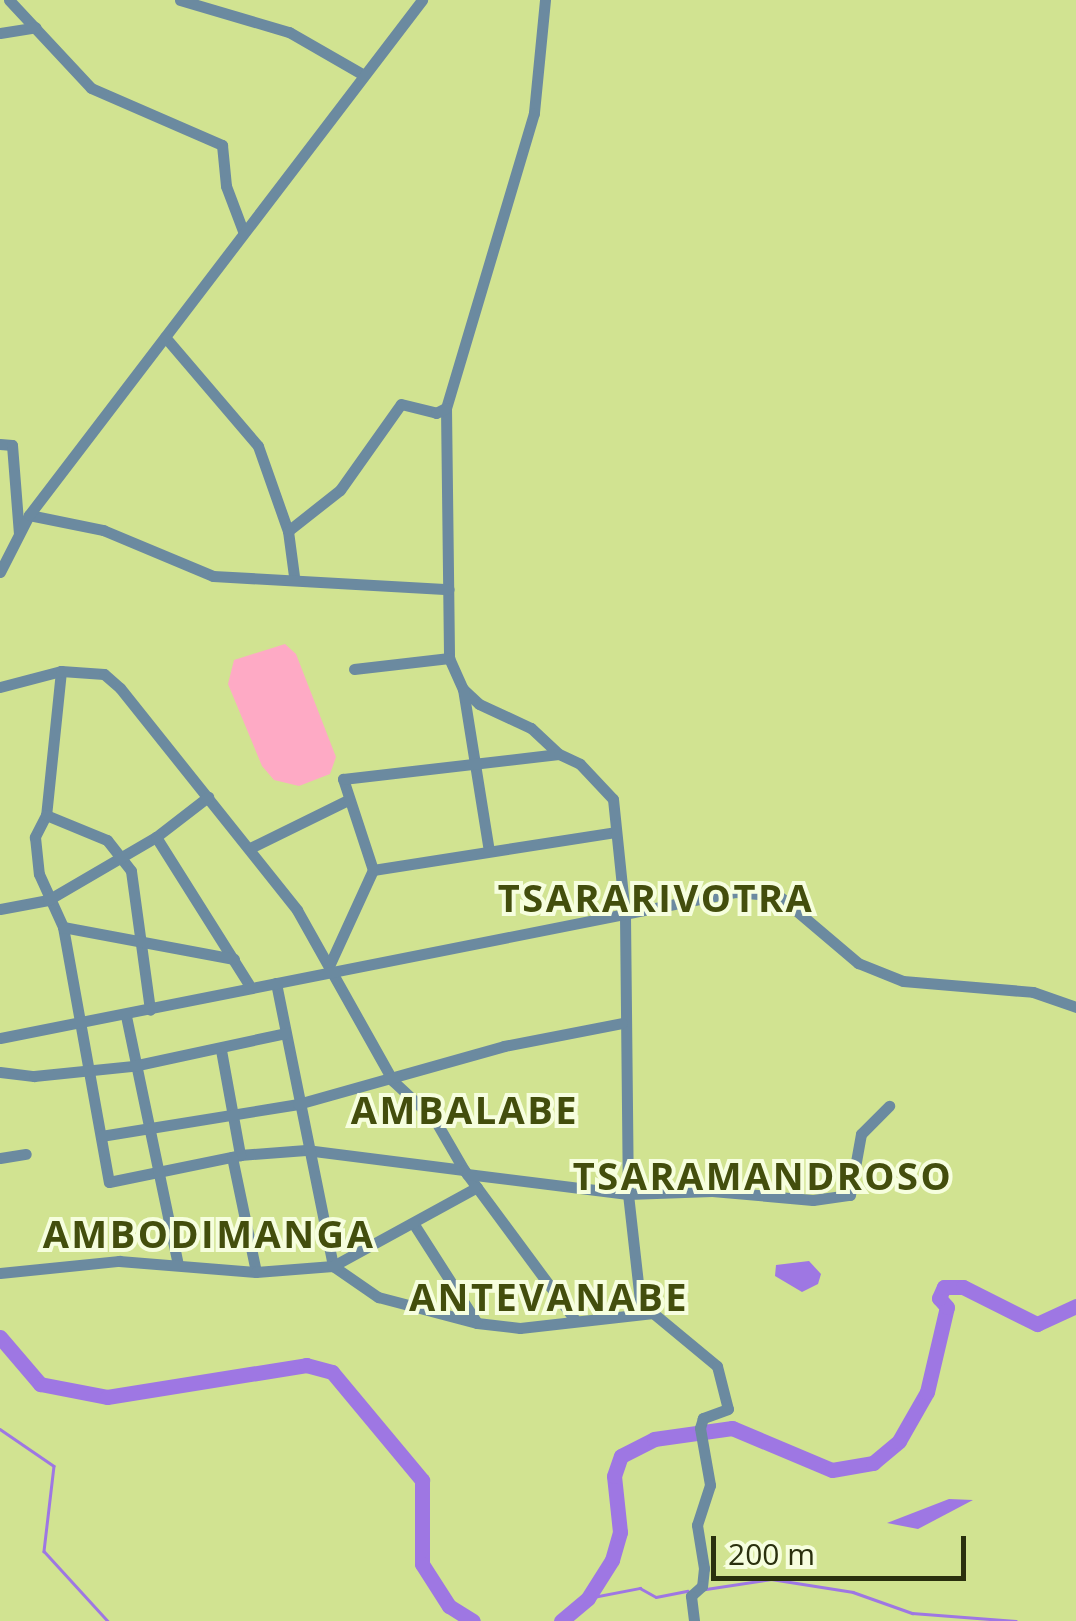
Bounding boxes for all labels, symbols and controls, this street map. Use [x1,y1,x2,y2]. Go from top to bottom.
district label: TSARARIVOTRA [498,875,814,921]
district label: AMBALABE [351,1087,579,1133]
district label: TSARAMANDROSO [573,1153,953,1199]
district label: AMBODIMANGA [43,1211,375,1257]
district label: ANTEVANABE [409,1274,689,1320]
scale bar [716,1516,971,1578]
text: 200 m [728,1533,815,1574]

